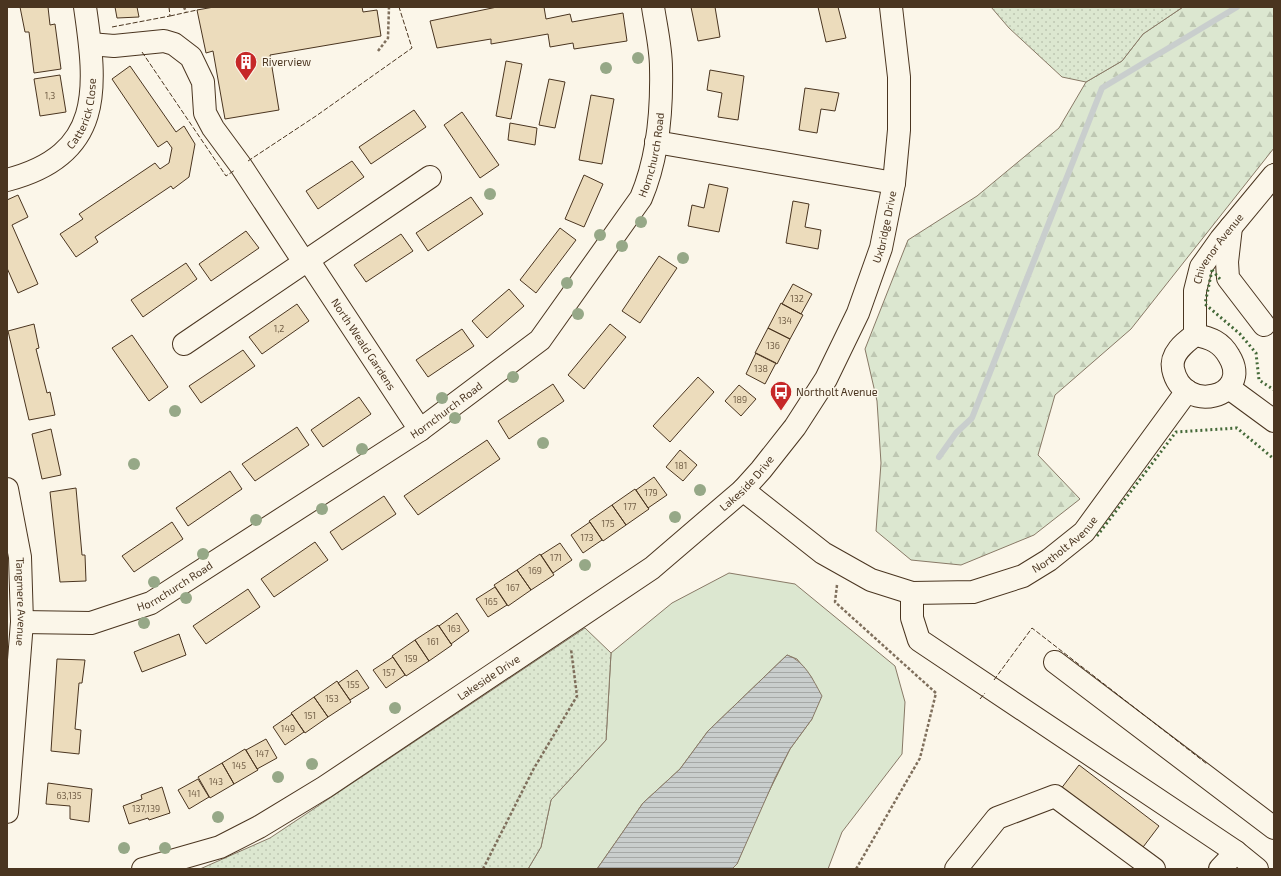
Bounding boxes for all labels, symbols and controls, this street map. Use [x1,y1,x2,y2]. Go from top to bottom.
building icon: Riverview [233,49,259,82]
place label: Riverview [262,55,311,68]
street label: Catterick Close [63,78,98,151]
house number: 1,3 [45,90,55,101]
street label: Hornchurch Road [635,112,666,199]
street label: Uxbridge Drive [869,190,898,265]
street label: Chivenor Avenue [1190,210,1246,285]
house number: 132 [790,293,804,304]
street label: North Weald Gardens [329,296,399,393]
house number: 134 [778,315,793,326]
house number: 1,2 [274,323,284,334]
house number: 136 [766,340,780,351]
house number: 138 [754,363,768,374]
street label: Hornchurch Road [408,379,484,441]
bus stop icon: Northolt Avenue [768,379,794,412]
place label: Northolt Avenue [796,385,878,398]
house number: 189 [733,394,747,405]
street label: Lakeside Drive [717,452,776,513]
house number: 181 [675,460,687,471]
house number: 179 [644,487,658,498]
house number: 177 [624,501,637,512]
street label: Northolt Avenue [1029,513,1100,575]
house number: 175 [601,518,615,529]
house number: 173 [580,532,594,543]
house number: 171 [550,552,562,563]
street label: Tangmere Avenue [14,557,29,647]
street label: Hornchurch Road [135,558,215,613]
house number: 169 [528,565,542,576]
house number: 167 [506,582,520,593]
house number: 165 [484,596,498,607]
house number: 163 [447,623,461,634]
house number: 161 [427,636,439,647]
street label: Lakeside Drive [455,651,522,703]
house number: 159 [404,653,418,664]
house number: 157 [382,667,396,678]
house number: 155 [346,679,360,690]
house number: 153 [325,693,339,704]
house number: 151 [304,710,316,721]
house number: 149 [281,723,295,734]
house number: 147 [255,748,269,759]
house number: 145 [232,760,246,771]
house number: 143 [209,776,223,787]
house number: 141 [188,788,200,799]
house number: 63,135 [56,790,82,801]
house number: 137,139 [132,803,160,814]

